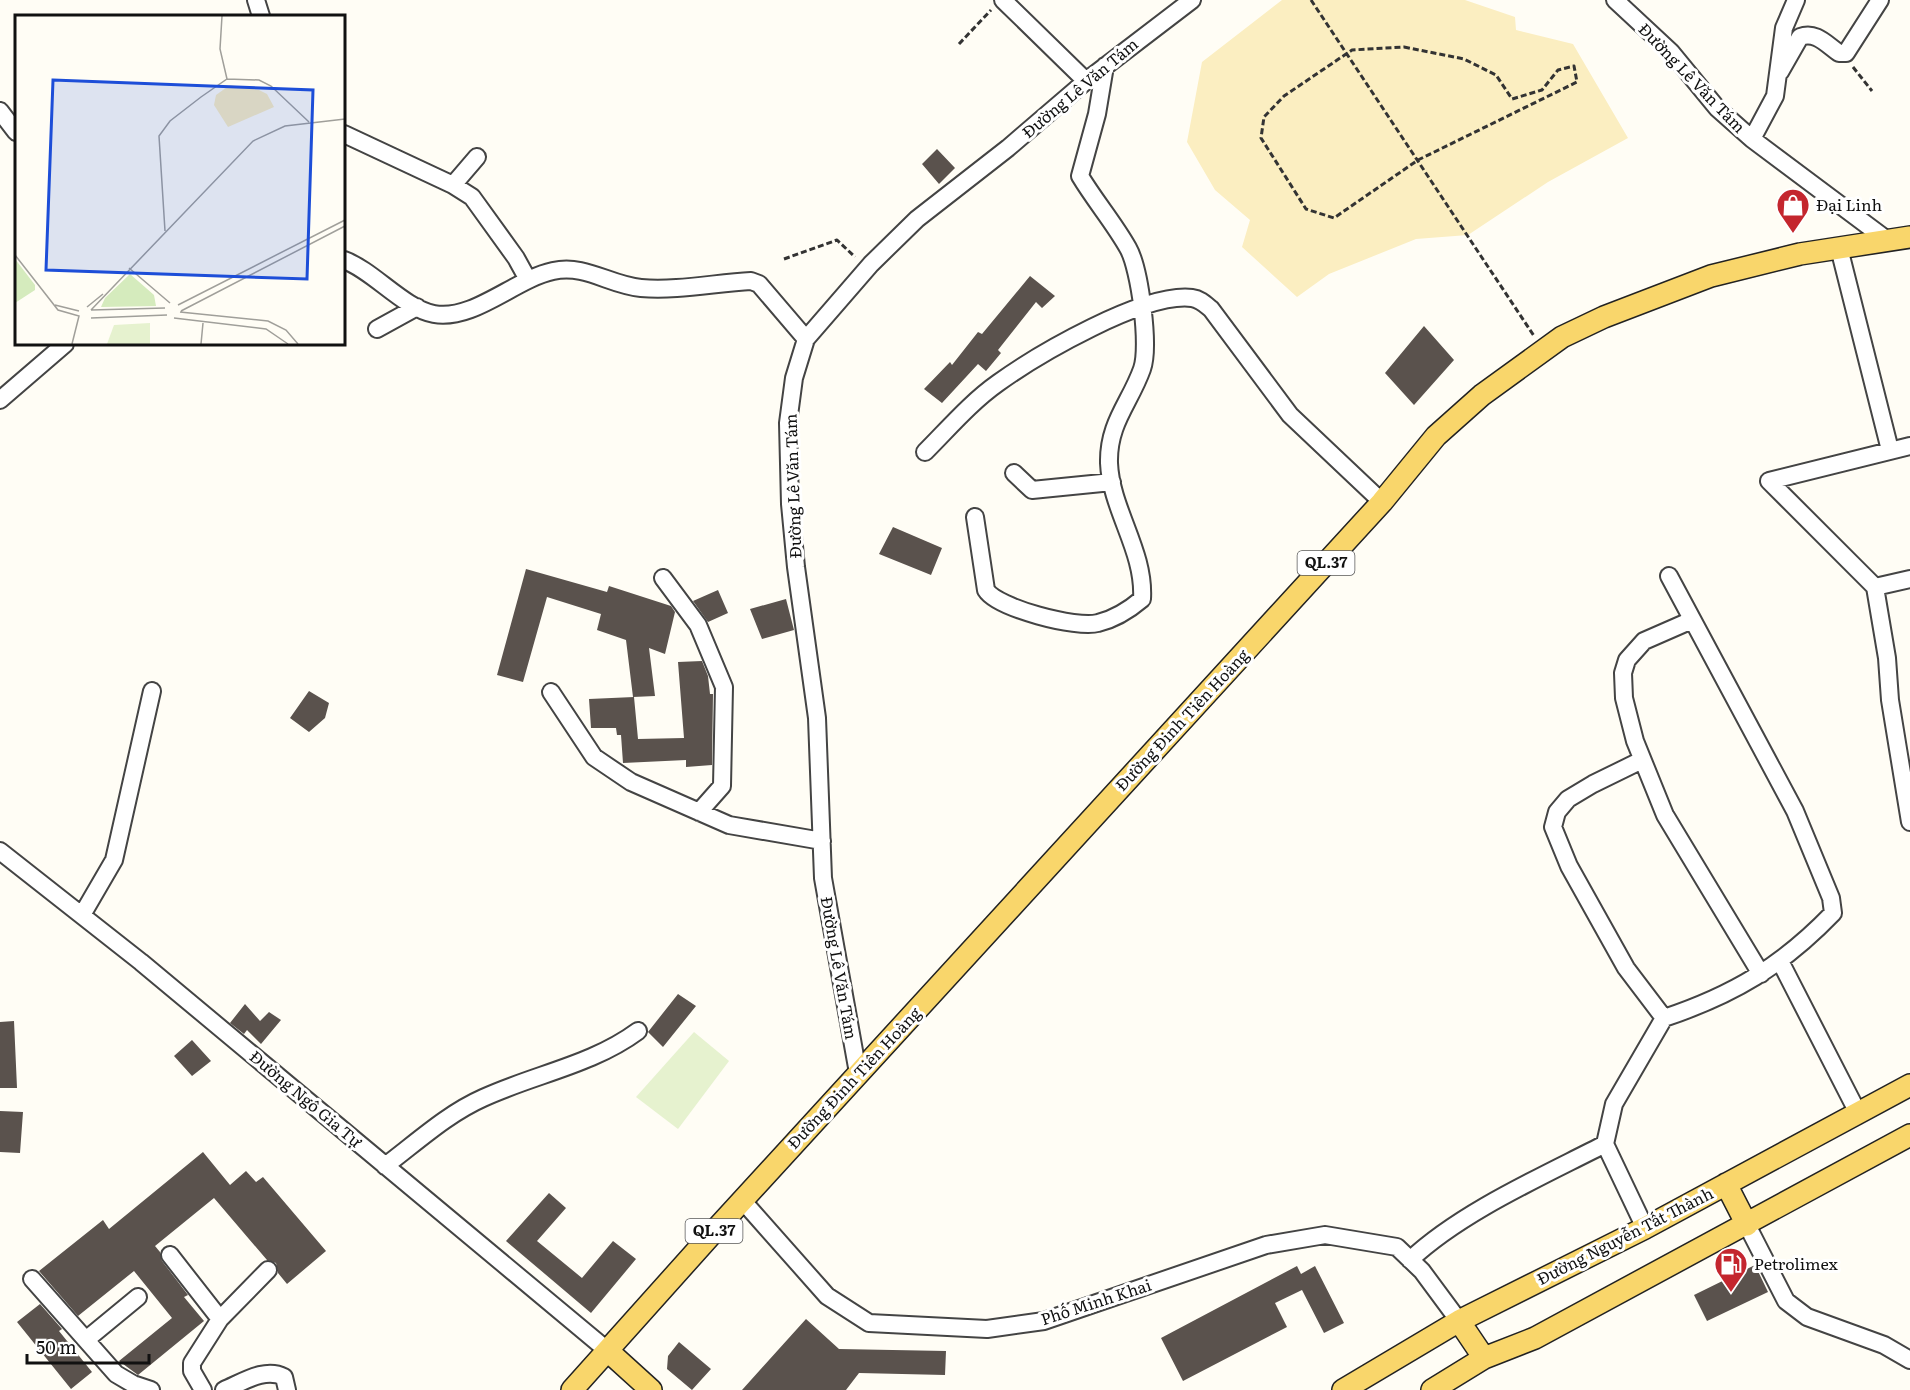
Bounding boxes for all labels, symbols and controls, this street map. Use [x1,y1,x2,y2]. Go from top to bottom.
inset map [15,15,345,345]
street label: Đường Lê Văn Tám [1634,17,1752,138]
street label: Đường Lê Văn Tám [1016,31,1143,143]
shop icon: Đại Linh [1775,187,1811,234]
place label: Đại Linh [1816,192,1883,216]
street label: Đường Lê Văn Tám [777,413,807,559]
road number: QL.37 [1298,551,1354,575]
street label: Đường Đinh Tiên Hoàng [1109,643,1254,796]
street label: Đường Lê Văn Tám [816,894,864,1042]
street label: Đường Đinh Tiên Hoàng [781,1001,926,1154]
street label: Đường Ngô Gia Tự [245,1044,368,1153]
street label: Đường Nguyễn Tất Thành [1532,1180,1717,1290]
road number: QL.37 [686,1219,742,1243]
fuel station icon: Petrolimex [1713,1246,1749,1293]
place label: Petrolimex [1754,1251,1839,1275]
street label: Phố Minh Khai [1037,1272,1154,1330]
scale bar [27,1327,148,1365]
text: 50 m [36,1333,77,1360]

